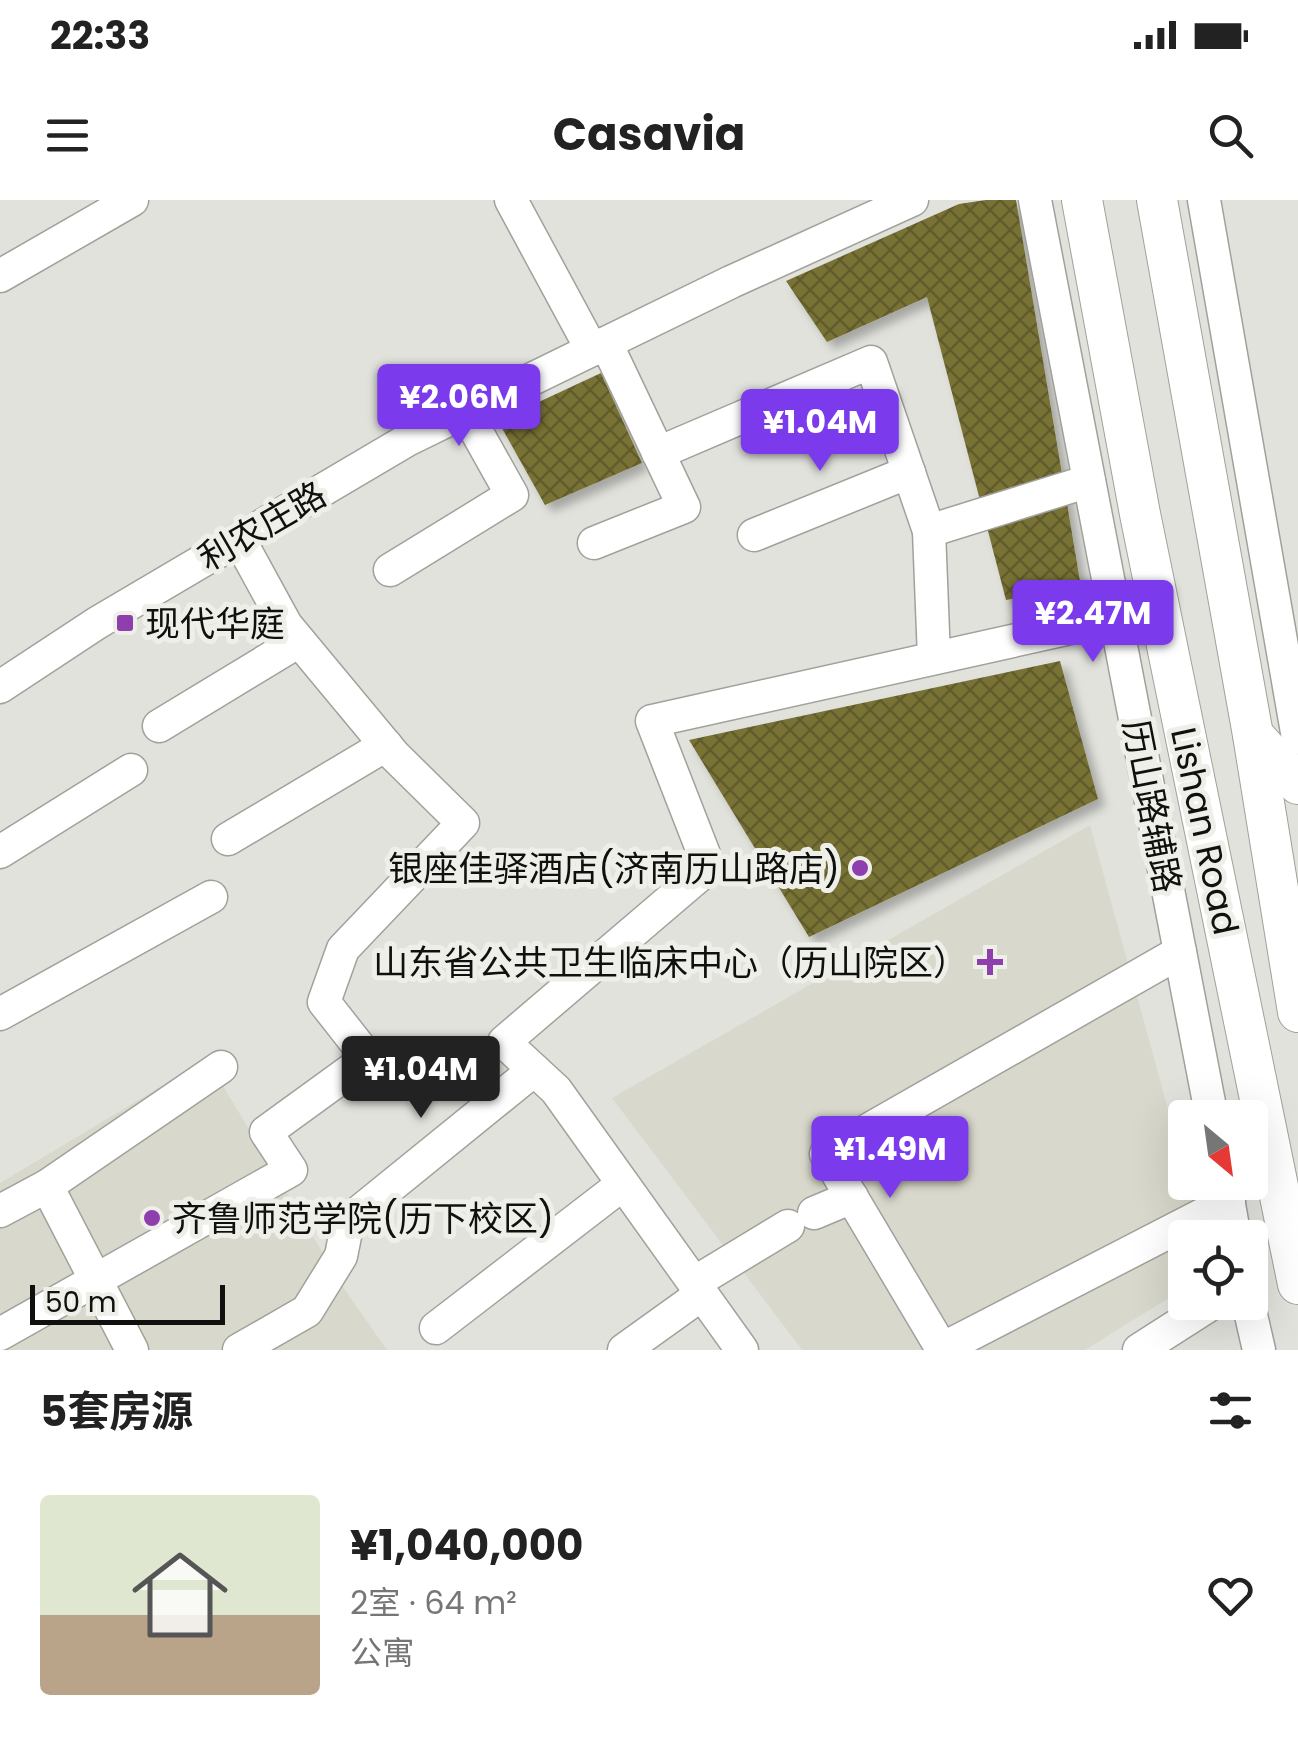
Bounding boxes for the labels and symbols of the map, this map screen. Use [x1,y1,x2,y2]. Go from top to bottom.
pin: ¥2.06M [378,364,540,449]
pin: ¥1.04M [739,389,901,474]
street label: 利农庄路 [189,470,335,582]
pin: ¥2.47M [1012,580,1174,665]
place label: 现代华庭 [145,599,285,648]
marker: 现代华庭 [114,612,136,634]
street label: 历山路辅路 [1111,715,1193,897]
street label: Lishan Road [1159,723,1251,939]
place label: 银座佳驿酒店(济南历山路店) [388,844,840,893]
marker: 银座佳驿酒店(济南历山路店) [849,857,871,879]
place label: 山东省公共卫生临床中心（历山院区） [373,938,968,987]
marker: 山东省公共卫生临床中心（历山院区） [977,949,1003,975]
pin: ¥1.04M [340,1036,502,1121]
north arrow [1168,1100,1268,1200]
pin: ¥1.49M [809,1116,971,1201]
place label: 齐鲁师范学院(历下校区) [172,1194,554,1243]
marker: 齐鲁师范学院(历下校区) [141,1207,163,1229]
scale bar [30,1280,225,1324]

